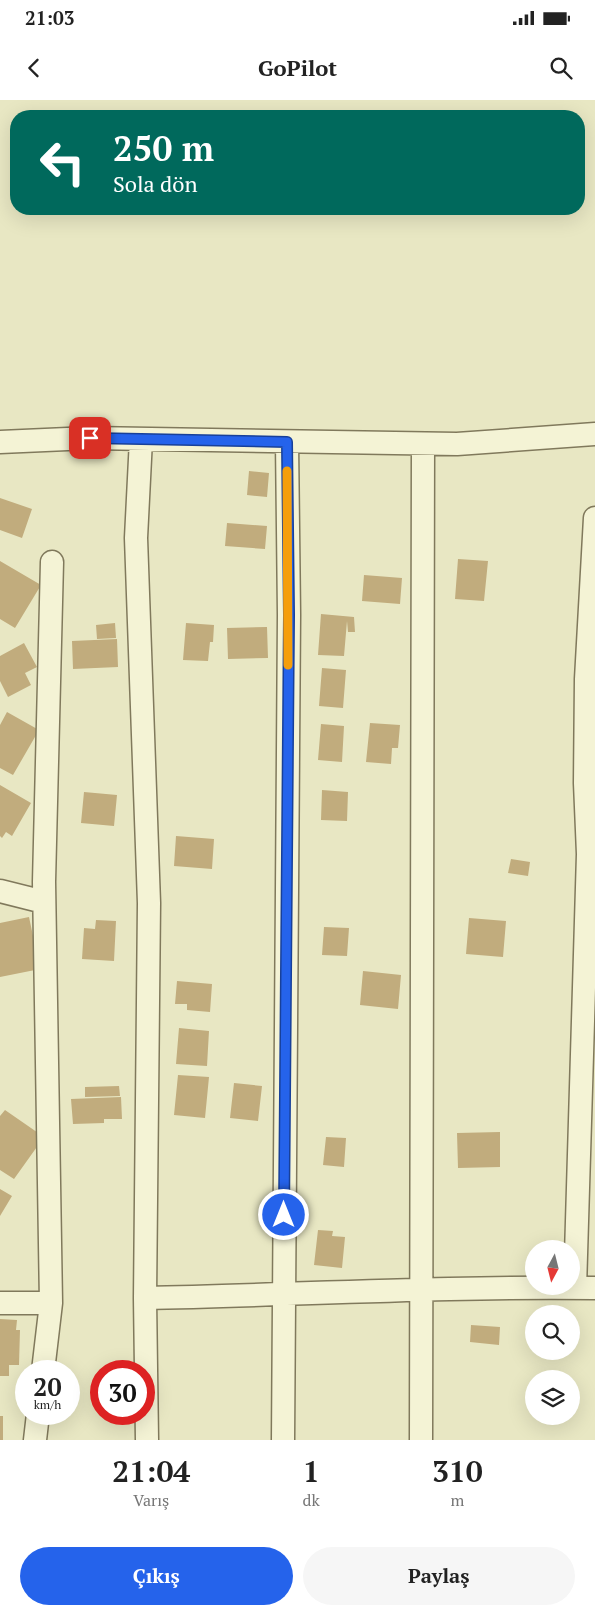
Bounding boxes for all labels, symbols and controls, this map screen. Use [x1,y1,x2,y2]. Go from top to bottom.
text: 21:03 [25,5,74,30]
text: GoPilot [258,53,337,82]
icon: back [20,54,48,82]
icon: search [547,54,575,82]
text: 250 m [113,125,214,171]
icon: left [30,130,95,195]
text: Sola dön [113,169,197,198]
pin [69,417,111,459]
icon: arrive [76,424,104,452]
position arrow [257,1188,309,1240]
north arrow [525,1240,580,1295]
map controls [525,1240,580,1425]
button: search [525,1305,580,1360]
speed limit sign: 30 [90,1360,155,1425]
text: 20 [33,1370,62,1403]
button: layers [525,1370,580,1425]
text: km/h [34,1397,61,1412]
text: 21:04 [112,1451,190,1491]
text: 1 [303,1451,320,1491]
text: 310 [432,1451,483,1491]
text: Varış [133,1489,169,1511]
text: dk [303,1489,320,1511]
text: m [450,1489,464,1511]
button: Çıkış [20,1547,293,1605]
button: Paylaş [303,1547,575,1605]

